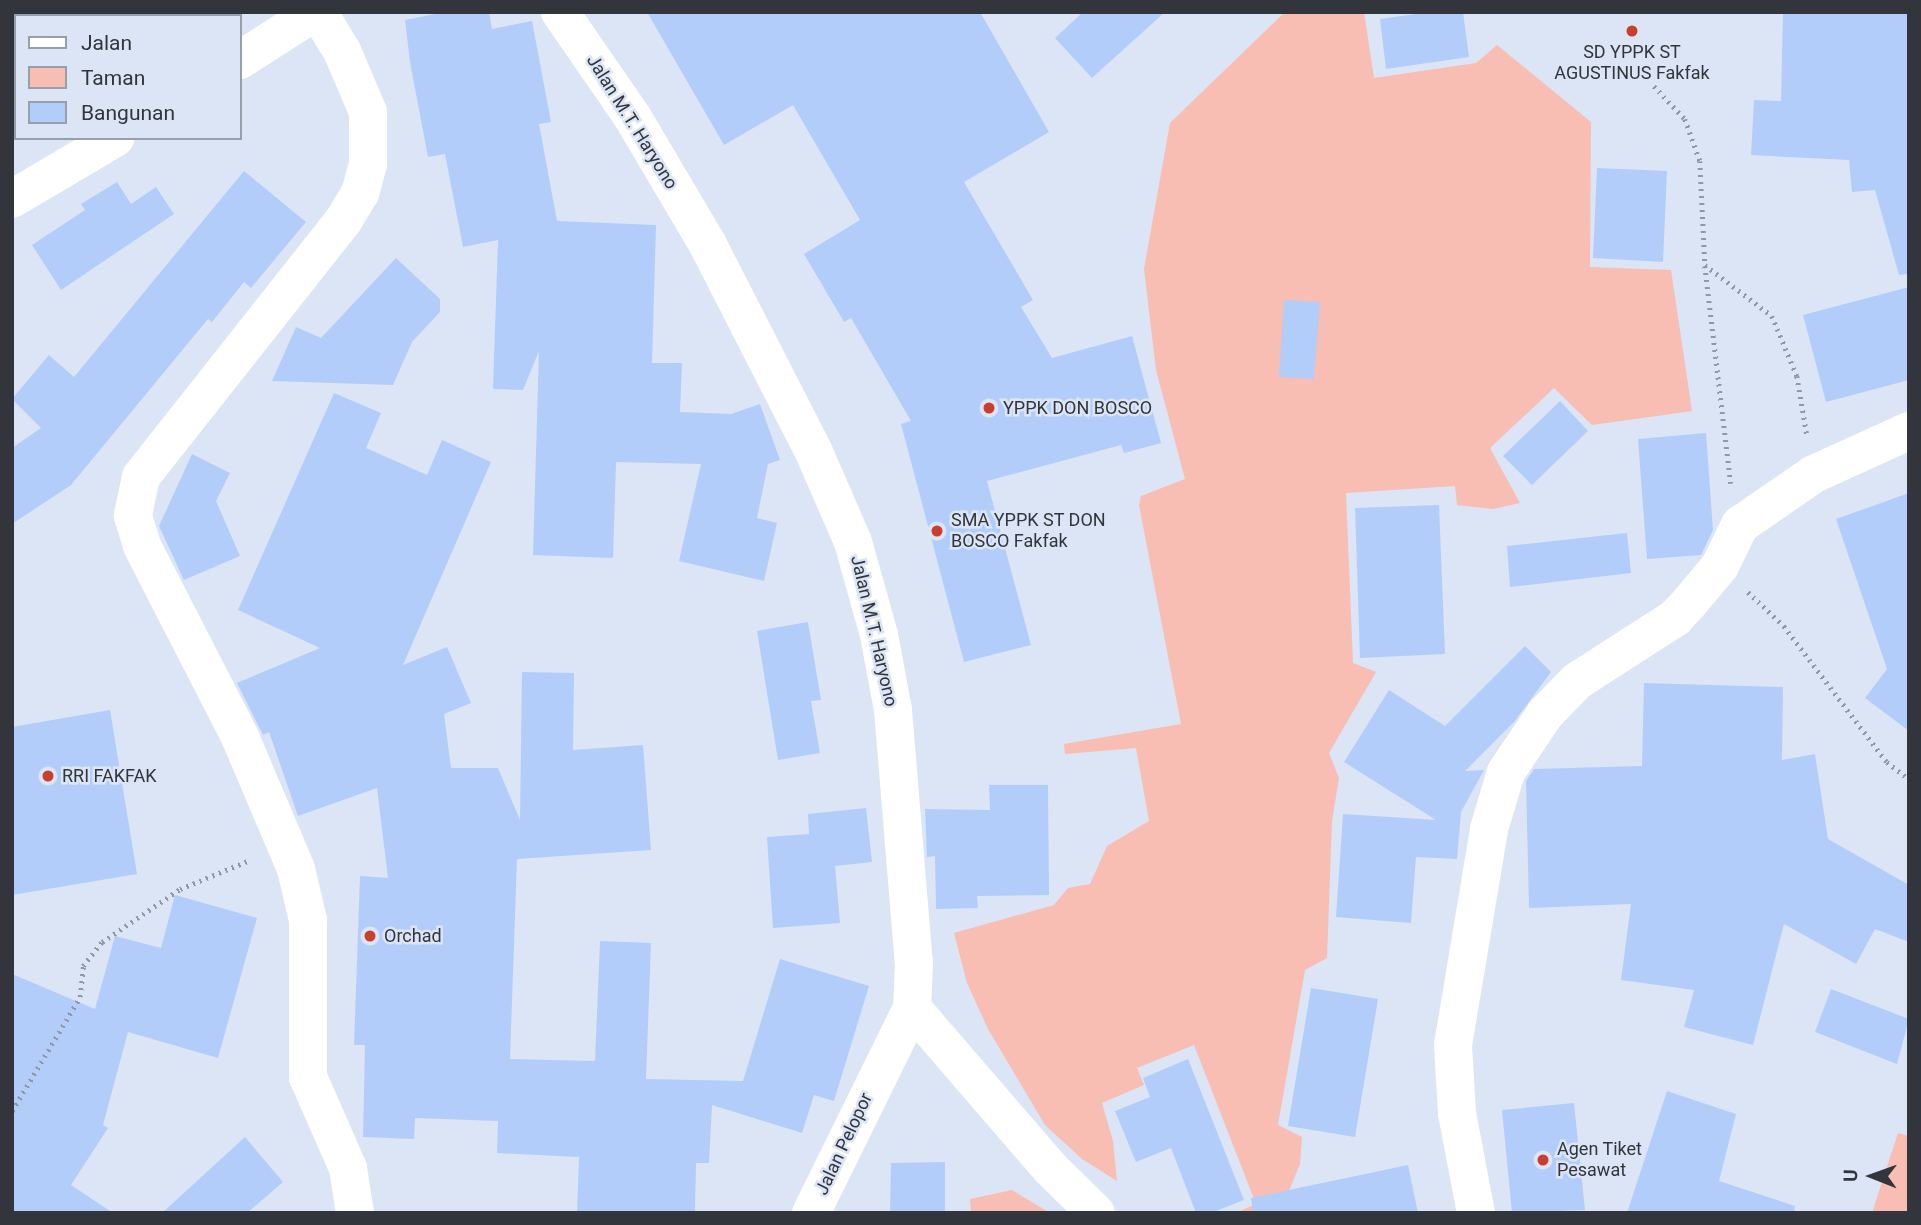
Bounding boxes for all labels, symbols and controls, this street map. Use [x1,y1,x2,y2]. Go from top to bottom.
legend [14,14,242,140]
marker: SD YPPK ST AGUSTINUS Fakfak [1624,23,1640,39]
text: Jalan [81,31,132,55]
place label: SD YPPK ST AGUSTINUS Fakfak [1554,42,1710,84]
street label: Jalan M.T. Haryono [582,51,682,193]
text: Taman [81,66,145,90]
text: Bangunan [81,101,175,125]
place label: YPPK DON BOSCO [1003,397,1152,419]
marker: YPPK DON BOSCO [981,400,997,416]
place label: SMA YPPK ST DON BOSCO Fakfak [951,510,1106,552]
marker: SMA YPPK ST DON BOSCO Fakfak [929,523,945,539]
street label: Jalan M.T. Haryono [846,553,902,709]
place label: RRI FAKFAK [62,765,157,787]
marker: RRI FAKFAK [40,768,56,784]
place label: Orchad [384,925,442,947]
marker: Orchad [362,928,378,944]
street label: Jalan Pelopor [811,1089,877,1199]
place label: Agen Tiket Pesawat [1557,1139,1642,1182]
north arrow [1837,1141,1907,1211]
marker: Agen Tiket Pesawat [1535,1152,1551,1168]
text: U [1839,1169,1862,1182]

